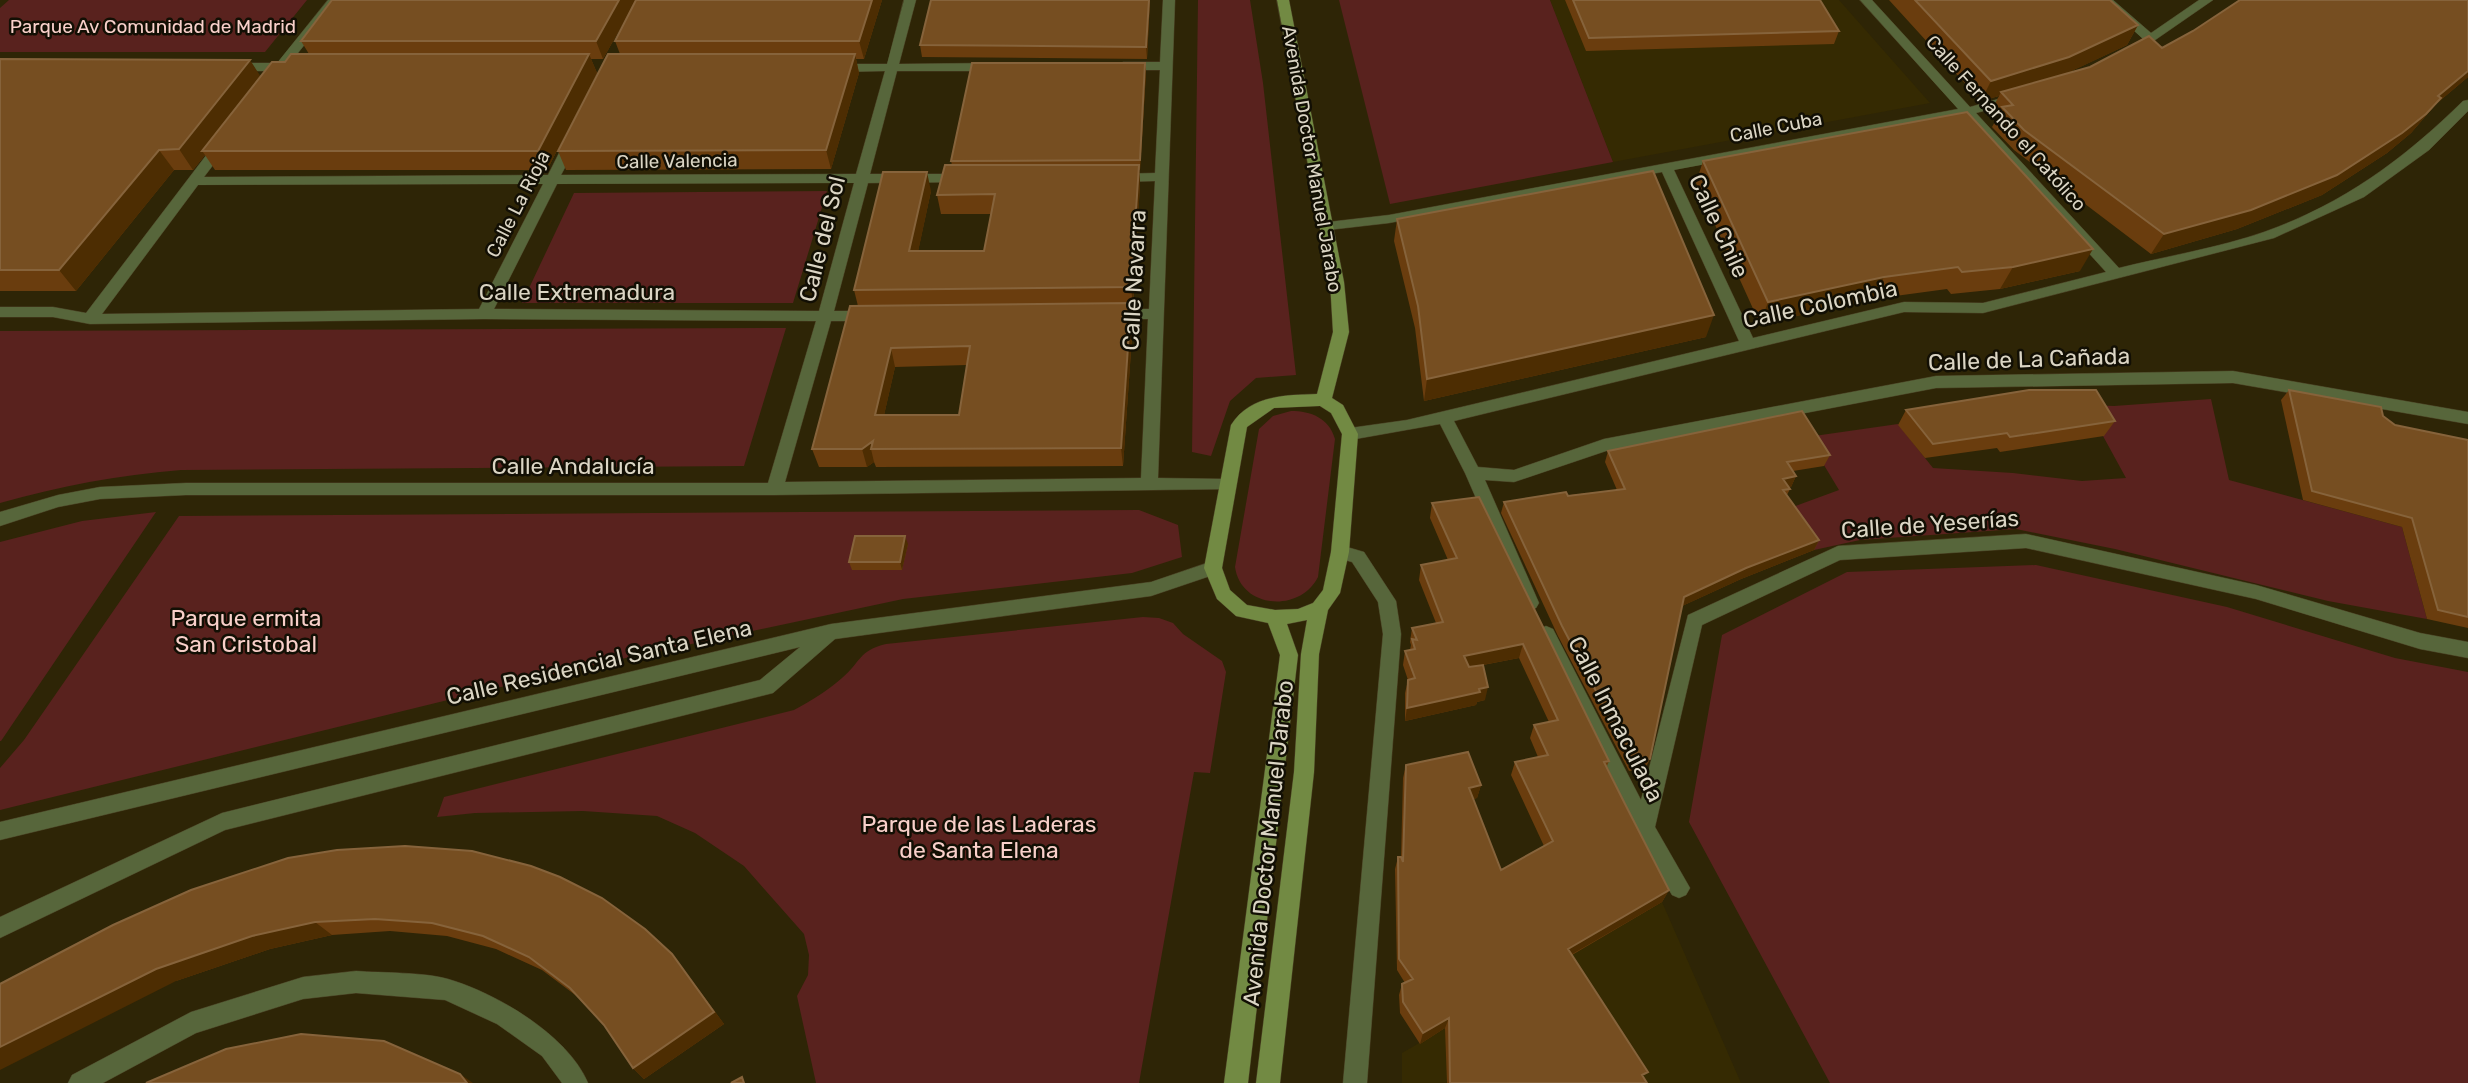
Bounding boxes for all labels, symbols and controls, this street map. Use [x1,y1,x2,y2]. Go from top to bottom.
park label: Parque Av Comunidad de Madrid [10,15,296,38]
street label: Avenida Doctor Manuel Jarabo [1277,24,1347,294]
street label: Calle Fernando el Católico [1921,30,2091,216]
street label: Calle Cuba [1728,107,1824,147]
street label: Calle La Rioja [481,147,555,261]
street label: Calle Valencia [616,148,738,174]
street label: Calle Chile [1683,170,1755,282]
street label: Calle del Sol [793,173,851,305]
street label: Calle Navarra [1116,209,1152,351]
street label: Calle Colombia [1740,274,1900,334]
street label: Calle Extremadura [479,278,675,306]
street label: Calle de La Cañada [1927,341,2131,377]
street label: Calle Andalucía [491,452,655,480]
street label: Calle de Yeserías [1840,504,2020,544]
park label: Parque ermita San Cristobal [170,604,322,658]
street label: Calle Residencial Santa Elena [444,613,754,711]
street label: Calle Inmaculada [1562,631,1670,807]
street label: Avenida Doctor Manuel Jarabo [1237,679,1299,1007]
park label: Parque de las Laderas de Santa Elena [862,810,1096,864]

